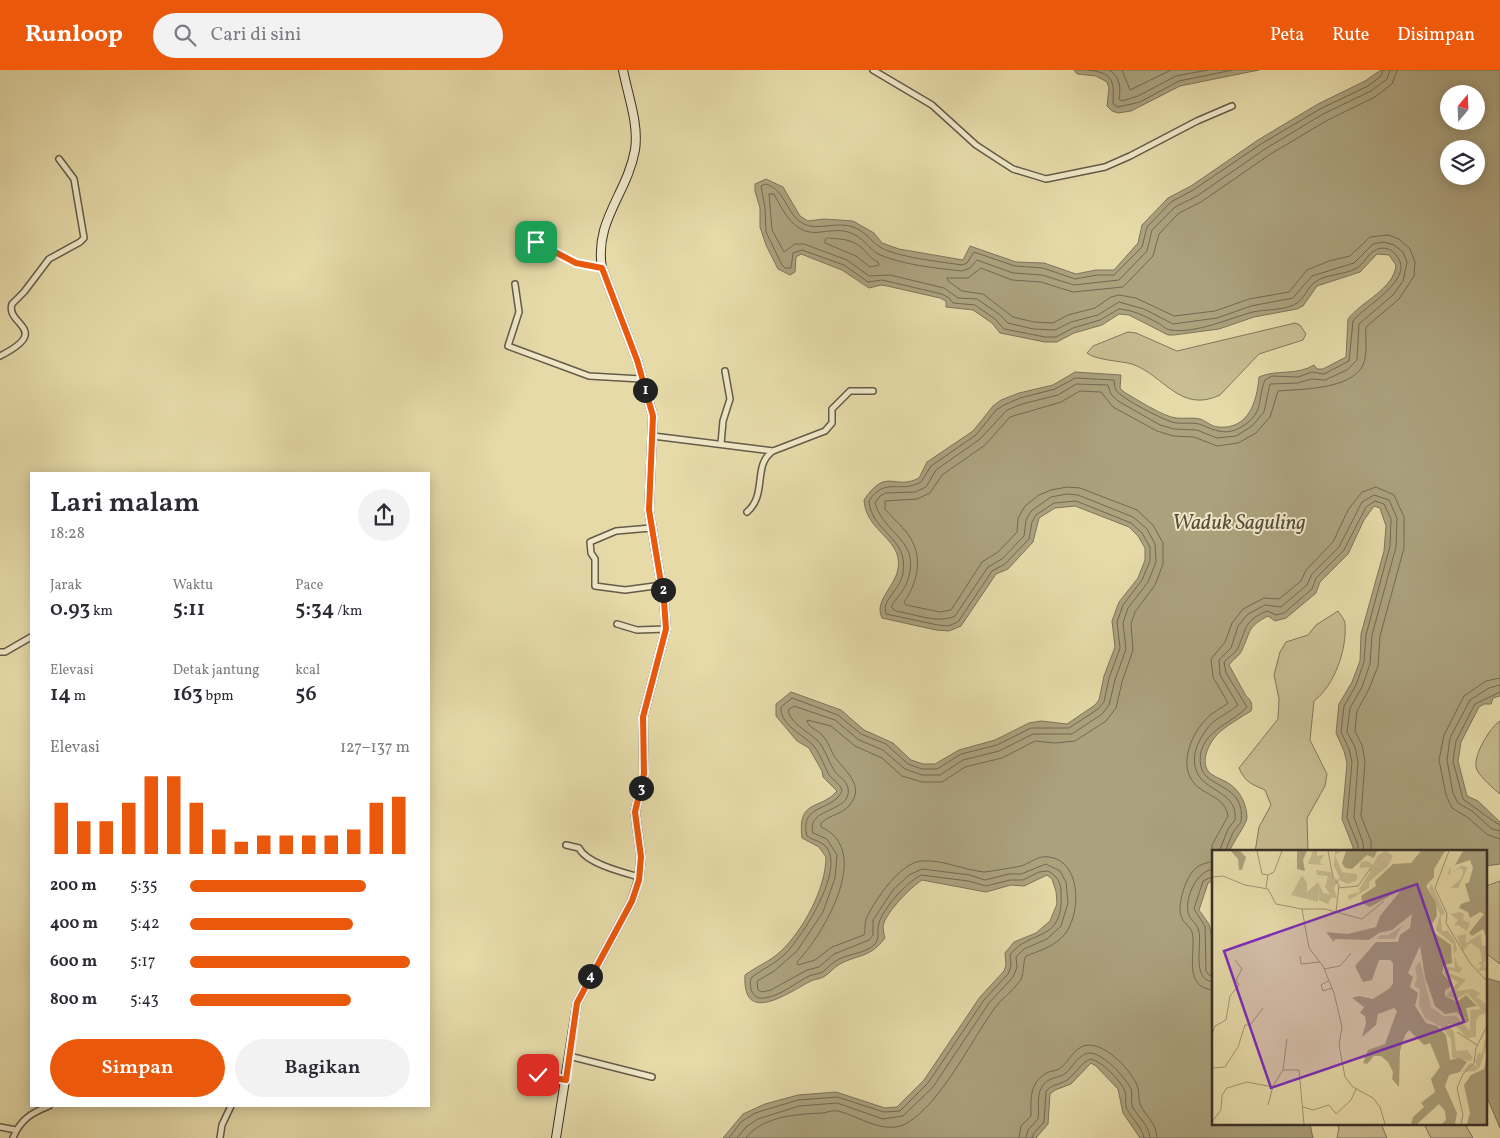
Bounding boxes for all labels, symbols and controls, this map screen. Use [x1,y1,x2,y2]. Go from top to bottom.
search box [153,13,503,58]
text: Runloop [25,18,123,52]
icon: search [171,21,199,49]
text: Cari di sini [211,22,301,48]
text: Peta [1270,23,1304,48]
text: Rute [1332,23,1369,48]
text: Disimpan [1397,23,1475,48]
north arrow [1440,85,1485,130]
map controls [1440,85,1485,185]
button: layers [1440,140,1485,185]
pin [515,221,557,263]
icon: arrive [522,228,550,256]
pin: 1 [632,378,658,402]
text: 1 [643,381,648,400]
text: Lari malam [50,484,200,523]
button: share [358,489,410,541]
water label: Waduk Saguling [1172,509,1306,538]
text: 18:28 [50,523,85,545]
text: Jarak [50,576,82,595]
text: Waktu [173,576,213,595]
text: Pace [295,576,323,595]
pin: 2 [650,578,676,602]
text: 2 [660,581,667,600]
text: 0.93 [50,595,90,624]
text: 5:11 [173,595,205,624]
text: 5:34 [295,595,334,624]
text: km [90,602,113,621]
text: /km [334,602,362,621]
text: Elevasi [50,661,94,680]
text: Detak jantung [173,661,259,680]
text: kcal [295,661,320,680]
text: 14 [50,680,71,709]
text: 163 [173,680,203,709]
text: 56 [295,680,317,709]
text: m [71,687,86,706]
text: bpm [203,687,234,706]
text: Elevasi [50,737,100,759]
text: 127–137 m [340,737,410,759]
pin: 3 [628,776,654,800]
text: 3 [638,779,645,798]
inset map [1212,850,1488,1126]
text: 200 m [50,875,97,897]
text: 5:35 [130,875,157,897]
text: 400 m [50,913,98,935]
text: 5:42 [130,913,160,935]
text: 600 m [50,951,97,973]
text: 5:17 [130,951,155,973]
pin: 4 [578,964,602,988]
text: 4 [586,967,595,986]
text: 800 m [50,989,97,1011]
text: 5:43 [130,989,159,1011]
button: Simpan [50,1039,225,1097]
button: Bagikan [235,1039,410,1097]
pin [517,1054,559,1096]
icon: check [524,1061,552,1089]

